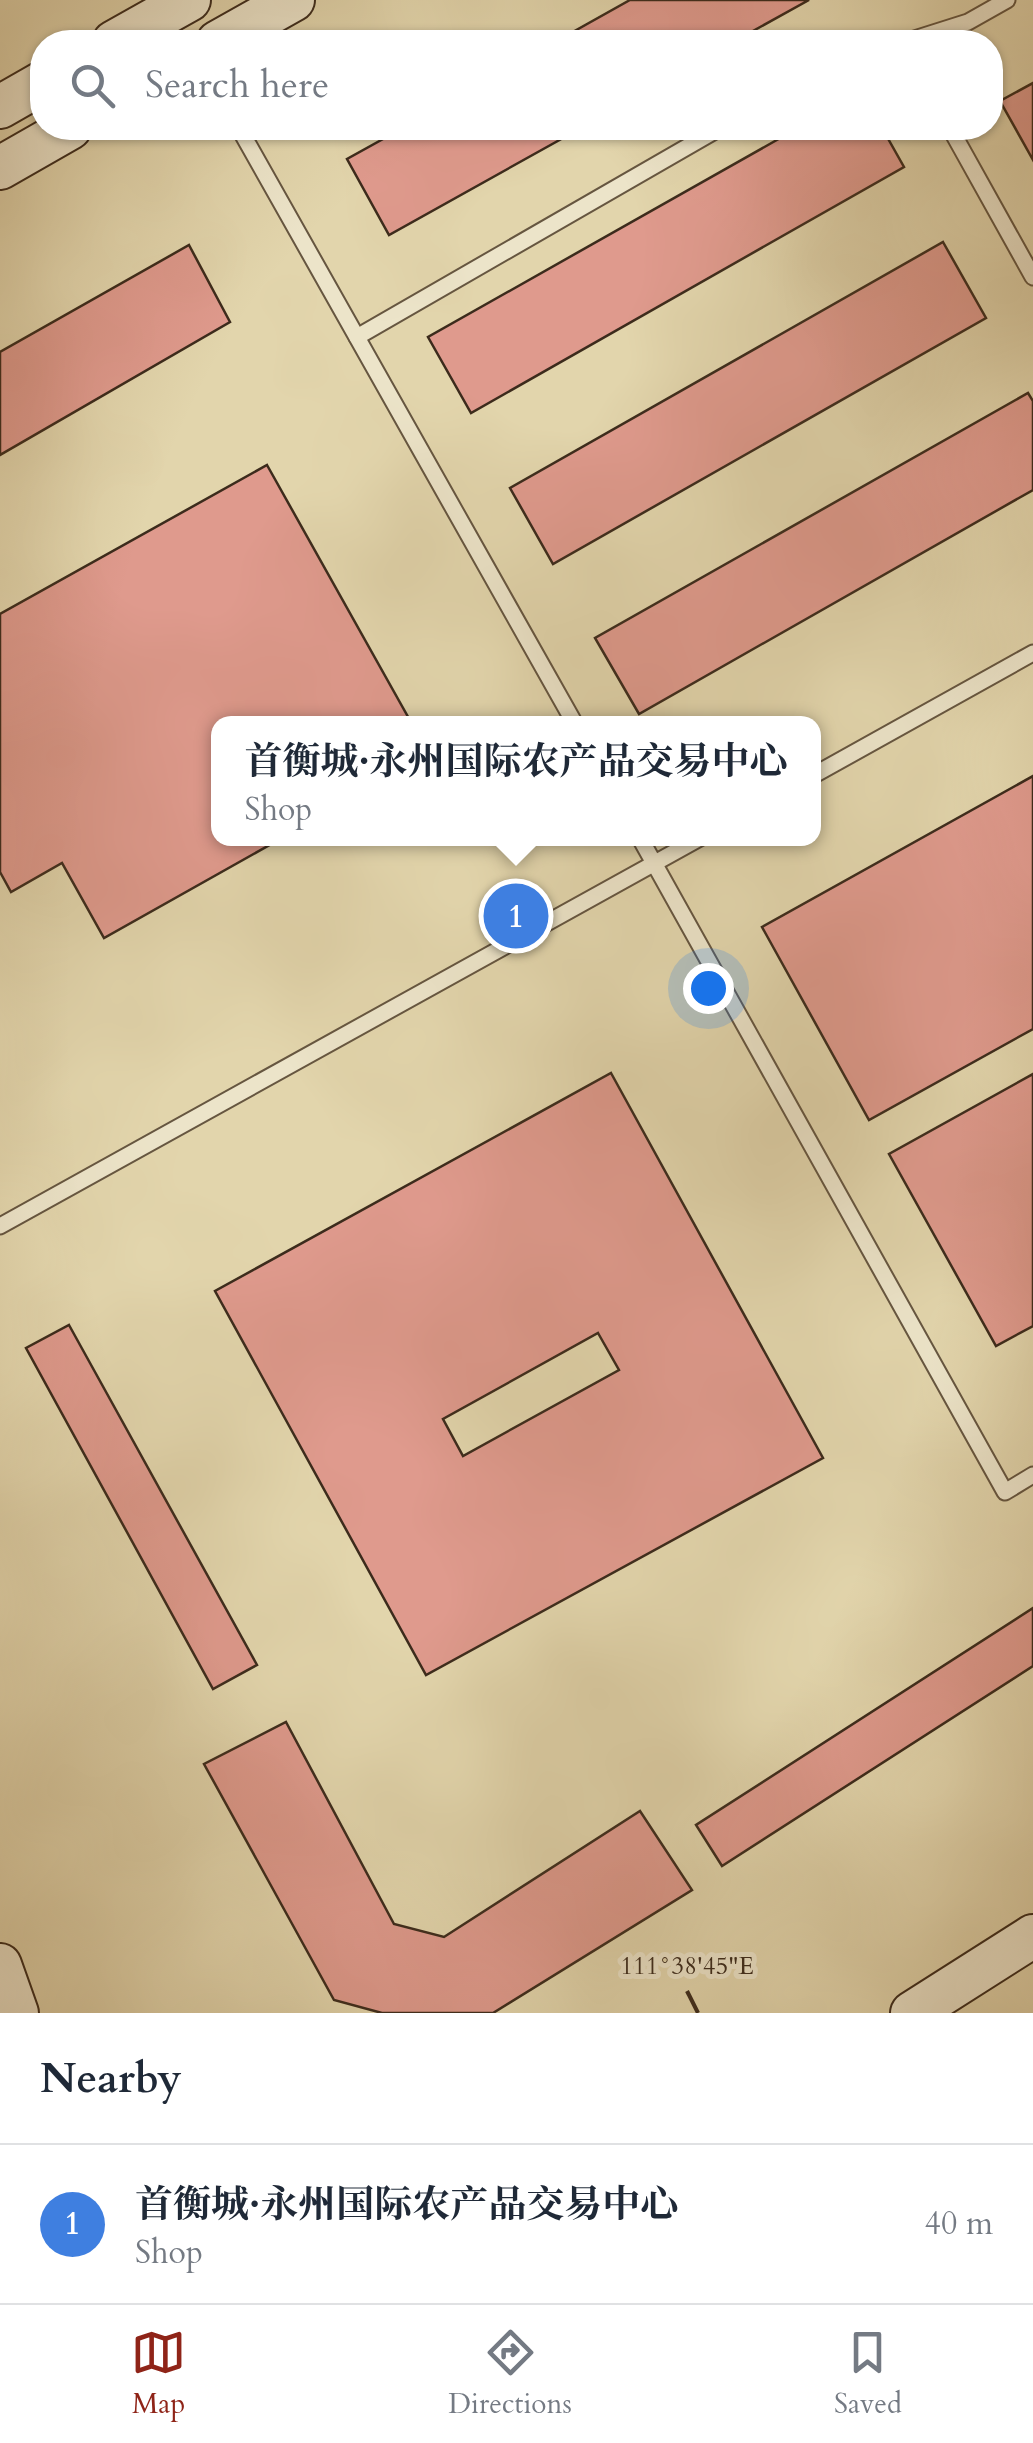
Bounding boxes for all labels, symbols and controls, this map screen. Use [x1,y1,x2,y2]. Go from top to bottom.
search box [30,30,1003,140]
icon: search [65,58,120,113]
text: Search here [145,59,329,111]
popup [211,716,821,846]
text: 首衡城·永州国际农产品交易中心 [244,736,788,788]
text: Shop [244,788,312,832]
pin: 1 [484,878,548,954]
your location [683,963,734,1014]
text: 111°38'45"E [620,1949,754,1983]
text: Nearby [40,2050,182,2107]
text: 首衡城·永州国际农产品交易中心 [135,2179,678,2231]
text: 1 [64,2202,81,2246]
text: 40 m [925,2202,993,2246]
text: Shop [135,2231,203,2275]
tab: Map [131,2325,186,2423]
tab: Directions [448,2325,572,2423]
tab: Saved [834,2325,902,2423]

